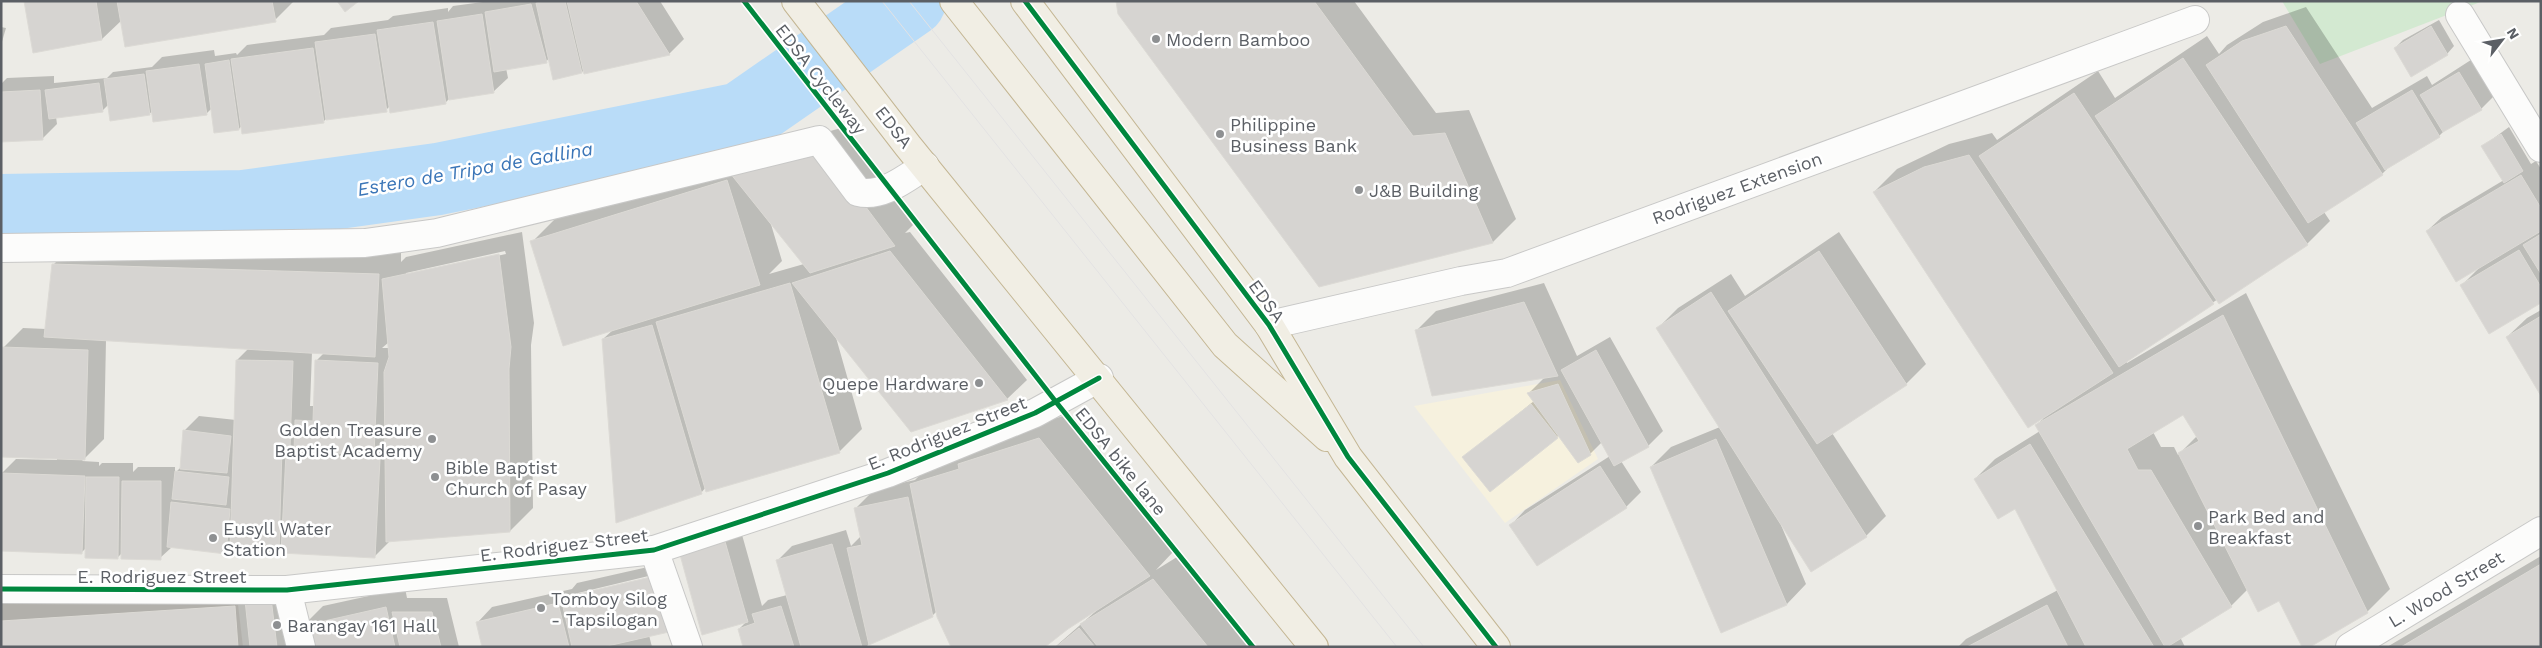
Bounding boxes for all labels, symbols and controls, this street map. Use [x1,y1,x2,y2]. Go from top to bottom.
north arrow [2477,15,2527,65]
street label: EDSA Cycleway [771,20,871,139]
text: N [2504,25,2523,42]
place label: Modern Bamboo [1166,29,1310,50]
marker: Modern Bamboo [1150,33,1162,45]
street label: EDSA [871,102,917,152]
place label: Philippine Business Bank [1230,114,1357,156]
marker: Philippine Business Bank [1214,128,1226,140]
water label: Estero de Tripa de Gallina [355,137,595,201]
street label: Rodriguez Extension [1649,148,1825,228]
place label: J&B Building [1369,180,1479,201]
marker: J&B Building [1353,184,1365,196]
street label: EDSA [1244,276,1290,327]
place label: Quepe Hardware [822,373,969,394]
marker: Quepe Hardware [973,377,985,389]
street label: E. Rodriguez Street [865,391,1030,474]
street label: EDSA bike lane [1071,403,1171,519]
place label: Golden Treasure Baptist Academy [274,419,423,461]
marker: Golden Treasure Baptist Academy [426,433,438,445]
place label: Bible Baptist Church of Pasay [445,457,587,499]
marker: Bible Baptist Church of Pasay [429,471,441,483]
place label: Park Bed and Breakfast [2208,506,2325,548]
place label: Eusyll Water Station [223,518,331,560]
marker: Park Bed and Breakfast [2192,520,2204,532]
street label: E. Rodriguez Street [479,524,650,566]
marker: Eusyll Water Station [207,532,219,544]
street label: L. Wood Street [2384,546,2508,632]
street label: E. Rodriguez Street [77,566,247,587]
place label: Tomboy Silog - Tapsilogan [551,588,667,630]
marker: Tomboy Silog - Tapsilogan [535,602,547,614]
place label: Barangay 161 Hall [287,615,437,636]
marker: Barangay 161 Hall [271,619,283,631]

